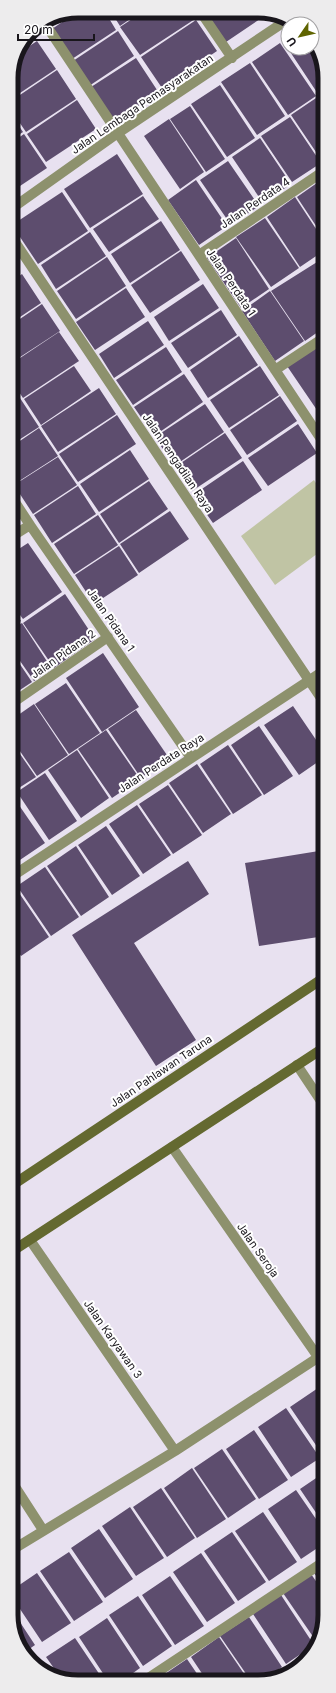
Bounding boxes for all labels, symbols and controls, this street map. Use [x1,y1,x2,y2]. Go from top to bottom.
scale bar [18,16,94,42]
north arrow [280,16,320,56]
text: 20 m [24,22,53,37]
text: U [284,34,300,49]
street label: Jalan Lembaga Pemasyarakatan [68,51,216,157]
street label: Jalan Perdata 4 [217,175,293,231]
street label: Jalan Perdata 1 [203,246,259,318]
street label: Jalan Pengadilan Raya [140,411,216,515]
street label: Jalan Pidana 1 [84,586,138,654]
street label: Jalan Pidana 2 [28,626,98,682]
street label: Jalan Perdata Raya [115,730,207,796]
street label: Jalan Pahlawan Taruna [107,1032,215,1110]
street label: Jalan Seroja [234,1220,282,1280]
street label: Jalan Karyawan 3 [81,1297,145,1381]

